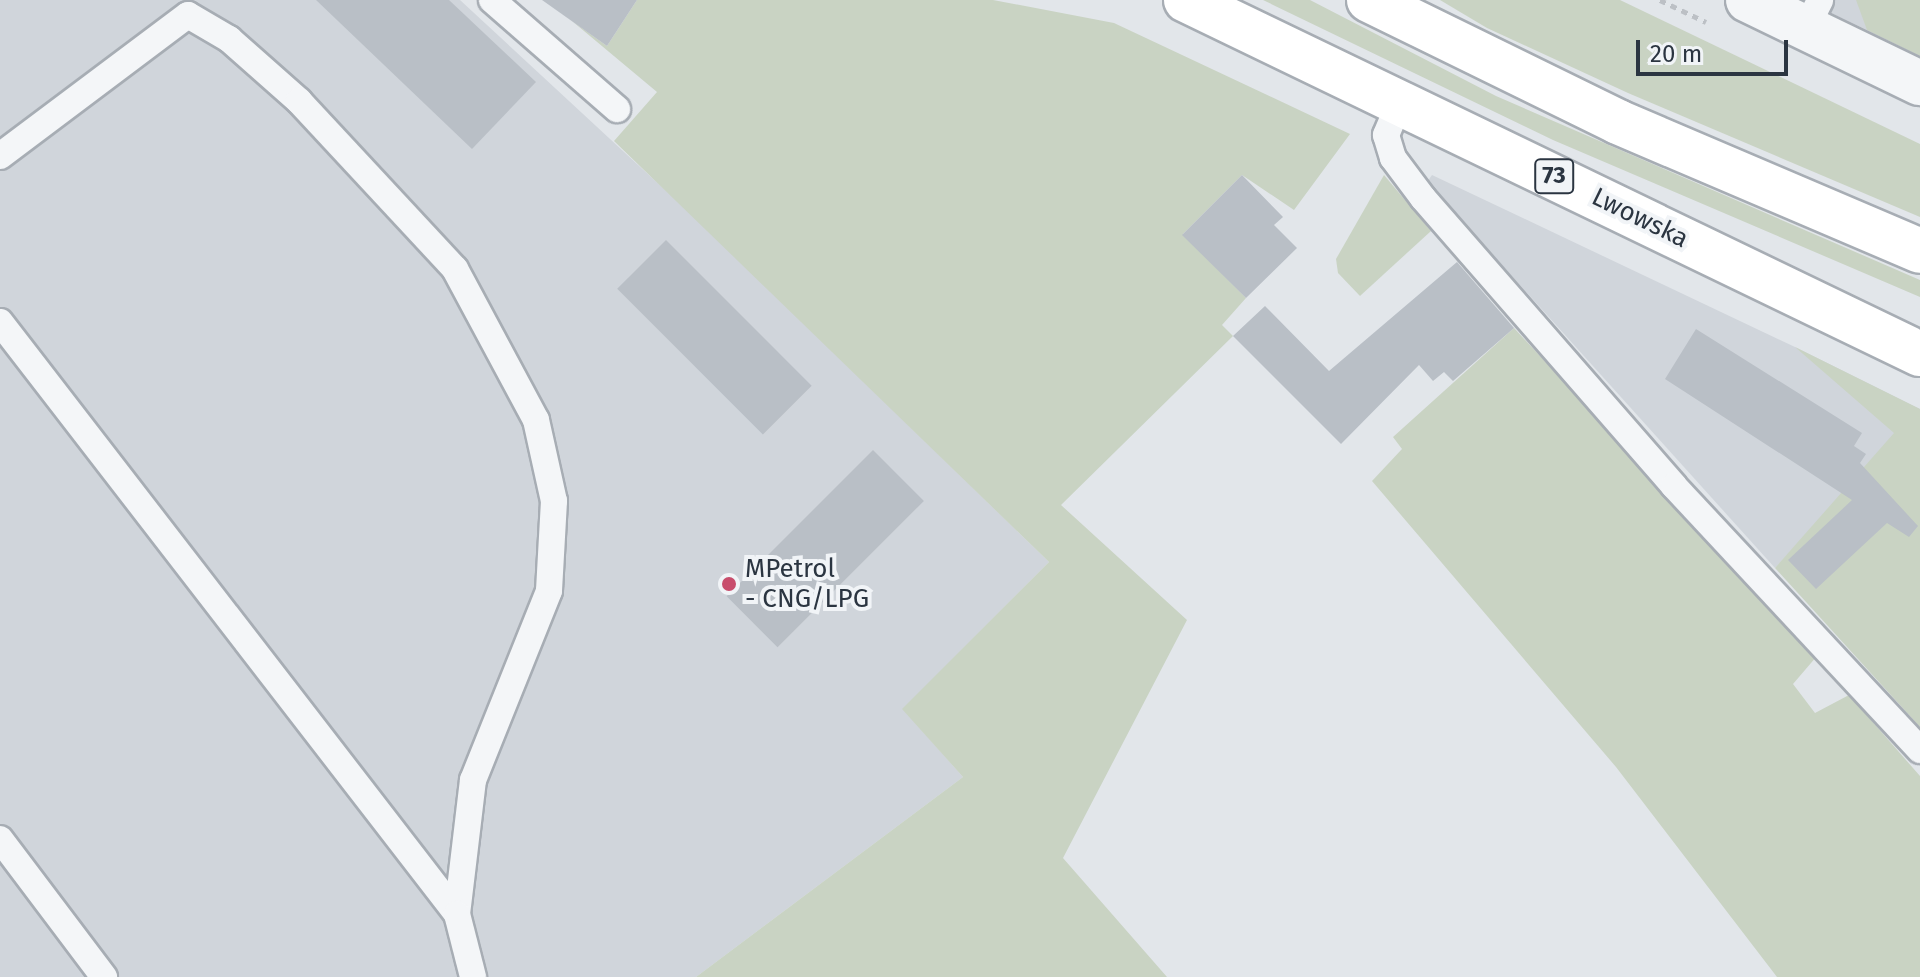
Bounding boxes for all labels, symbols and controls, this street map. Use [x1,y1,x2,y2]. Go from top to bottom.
scale bar [1640,24,1792,74]
text: 20 m [1650,40,1702,68]
road number: 73 [1534,156,1574,196]
street label: Lwowska [1587,181,1693,255]
place label: MPetrol - CNG/LPG [745,553,869,614]
marker: MPetrol - CNG/LPG [720,575,738,593]

